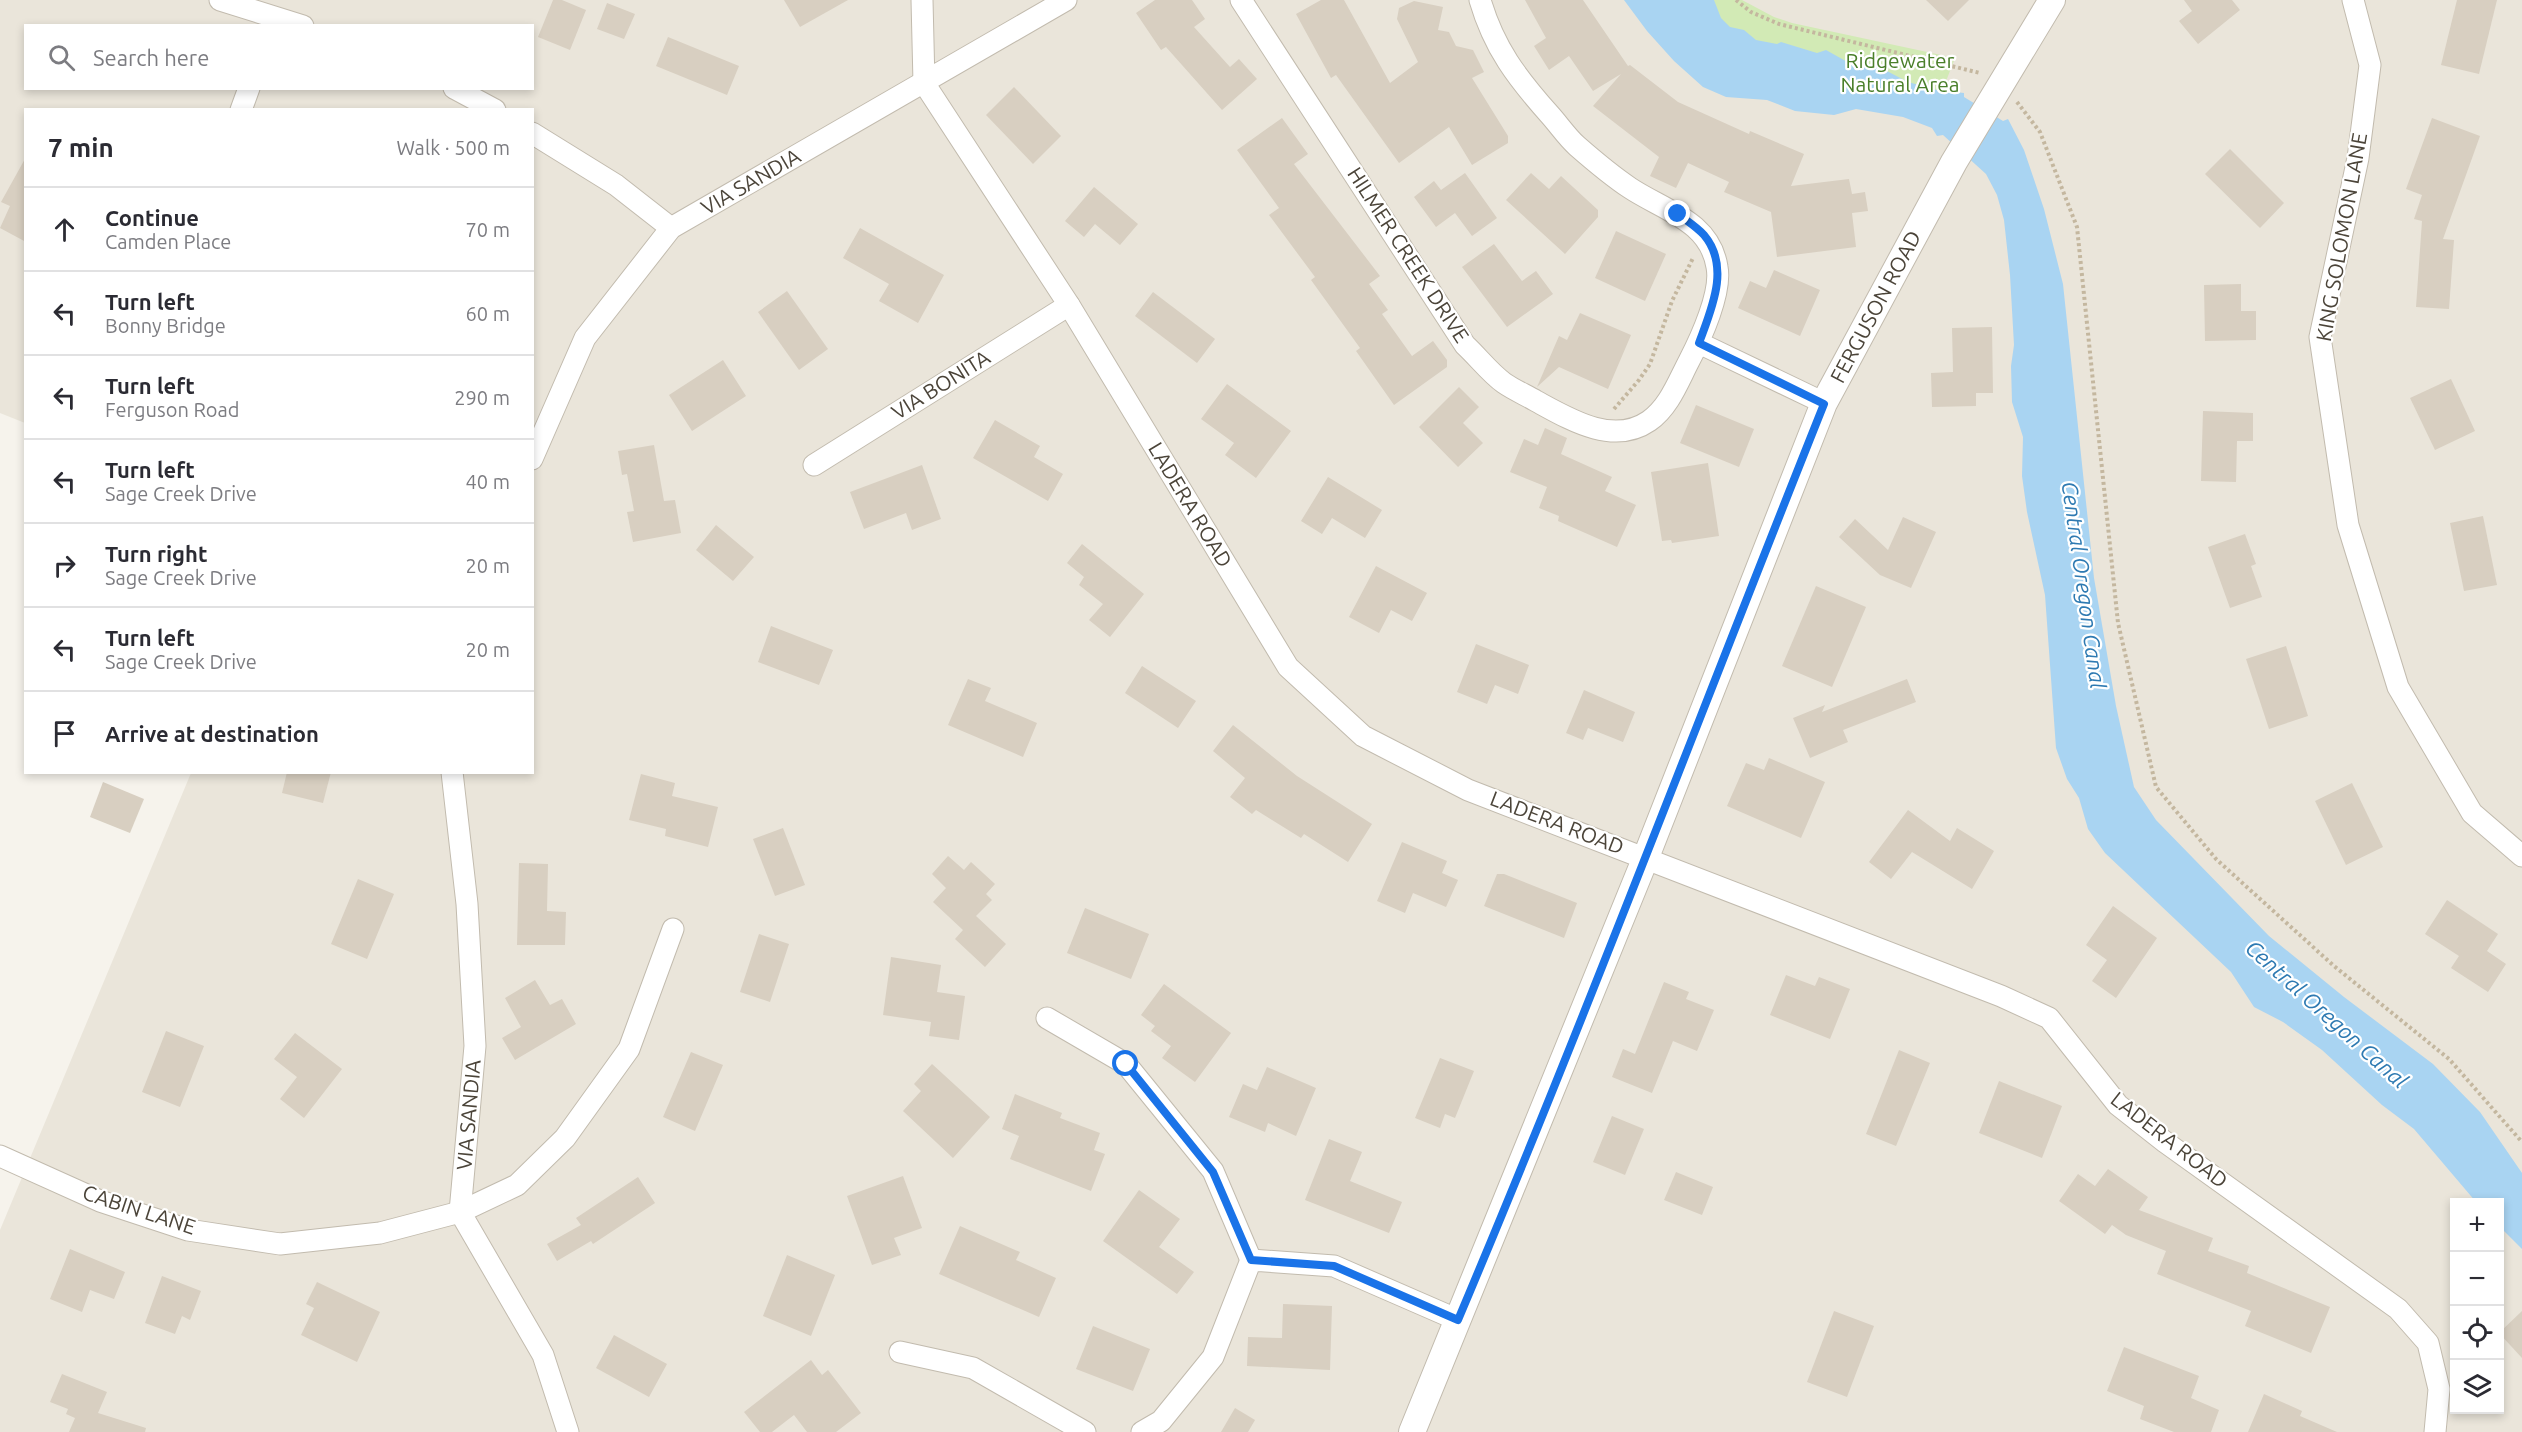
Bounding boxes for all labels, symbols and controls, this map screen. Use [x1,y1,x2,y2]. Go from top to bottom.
search box [24,24,534,90]
icon: search [45,41,78,74]
text: Search here [93,45,209,70]
park label: Ridgewater Natural Area [1840,48,1960,96]
street label: KING SOLOMON LANE [2311,131,2371,343]
text: 7 min [48,133,114,162]
text: Walk · 500 m [397,136,510,159]
street label: VIA SANDIA [697,143,805,219]
street label: HILMER CREEK DRIVE [1343,162,1475,347]
route end [1664,200,1690,226]
text: Continue [105,205,199,230]
icon: ahead [48,213,81,246]
text: 70 m [466,218,510,241]
street label: FERGUSON ROAD [1825,226,1925,387]
text: Camden Place [105,230,231,253]
text: Turn left [105,289,195,314]
icon: left [48,297,81,330]
text: 60 m [466,302,510,325]
text: Bonny Bridge [105,314,226,337]
street label: VIA BONITA [887,344,994,424]
text: Turn left [105,373,195,398]
icon: left [48,381,81,414]
text: 290 m [454,386,510,409]
text: Ferguson Road [105,398,240,421]
street label: LADERA ROAD [1144,438,1238,571]
text: Turn left [105,457,195,482]
icon: left [48,465,81,498]
text: 40 m [466,470,510,493]
water label: Central Oregon Canal [2058,480,2111,690]
text: Sage Creek Drive [105,482,257,505]
text: Turn right [105,541,207,566]
icon: right [48,549,81,582]
text: 20 m [466,554,510,577]
text: Sage Creek Drive [105,566,257,589]
text: Turn left [105,625,195,650]
icon: left [48,633,81,666]
text: 20 m [466,638,510,661]
text: Sage Creek Drive [105,650,257,673]
icon: arrive [48,717,81,750]
text: Arrive at destination [105,721,319,746]
street label: LADERA ROAD [1487,786,1628,859]
water label: Central Oregon Canal [2241,934,2414,1093]
route start [1112,1050,1138,1076]
street label: VIA SANDIA [451,1058,485,1171]
street label: LADERA ROAD [2107,1086,2233,1192]
street label: CABIN LANE [80,1180,199,1239]
map controls [2450,1198,2504,1414]
button: + [2450,1198,2504,1252]
button: − [2450,1252,2504,1306]
button: locate [2450,1306,2504,1360]
button: layers [2450,1360,2504,1414]

